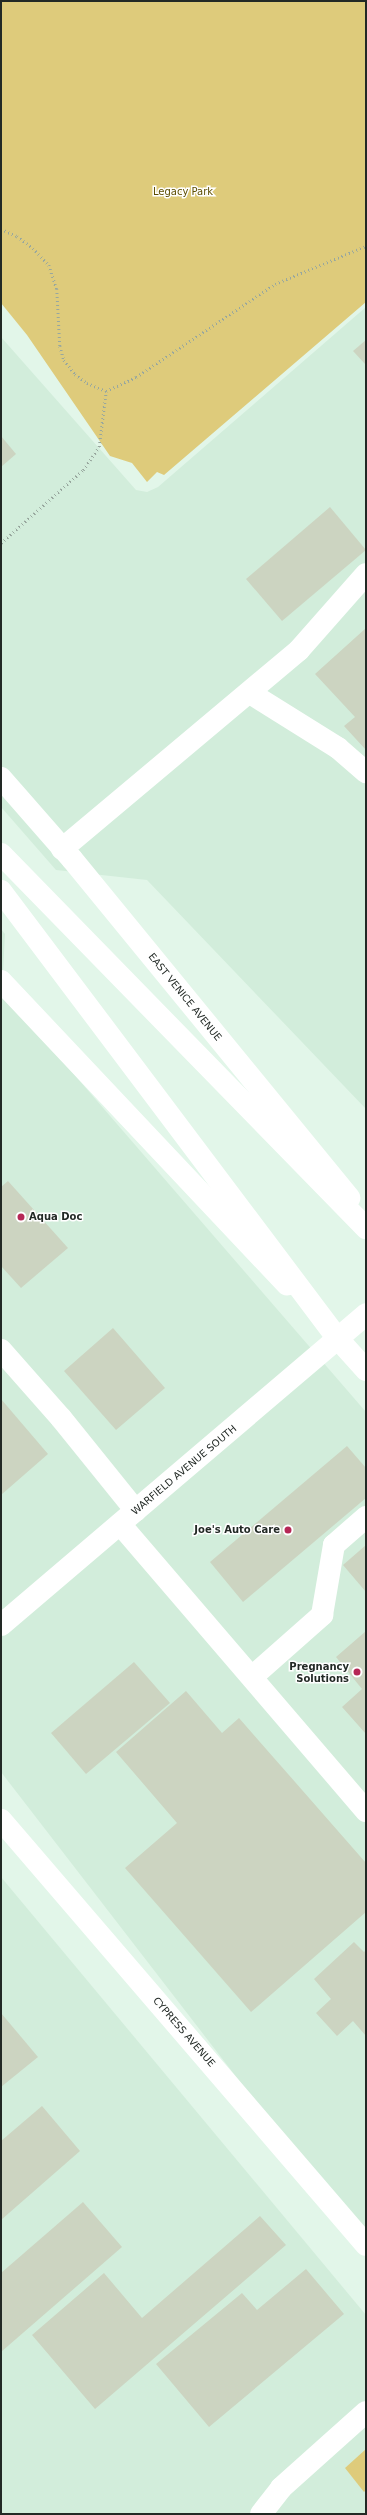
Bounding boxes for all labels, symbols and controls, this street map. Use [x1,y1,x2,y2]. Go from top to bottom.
park label: Legacy Park [153,186,213,198]
street label: EAST VENICE AVENUE [146,951,224,1043]
place label: Aqua Doc [29,1211,82,1223]
marker: Aqua Doc [16,1212,26,1222]
street label: WARFIELD AVENUE SOUTH [129,1423,239,1517]
place label: Joe's Auto Care [194,1524,280,1536]
marker: Joe's Auto Care [283,1525,293,1535]
place label: Pregnancy Solutions [289,1660,349,1684]
marker: Pregnancy Solutions [352,1667,362,1677]
street label: CYPRESS AVENUE [150,1995,218,2069]

